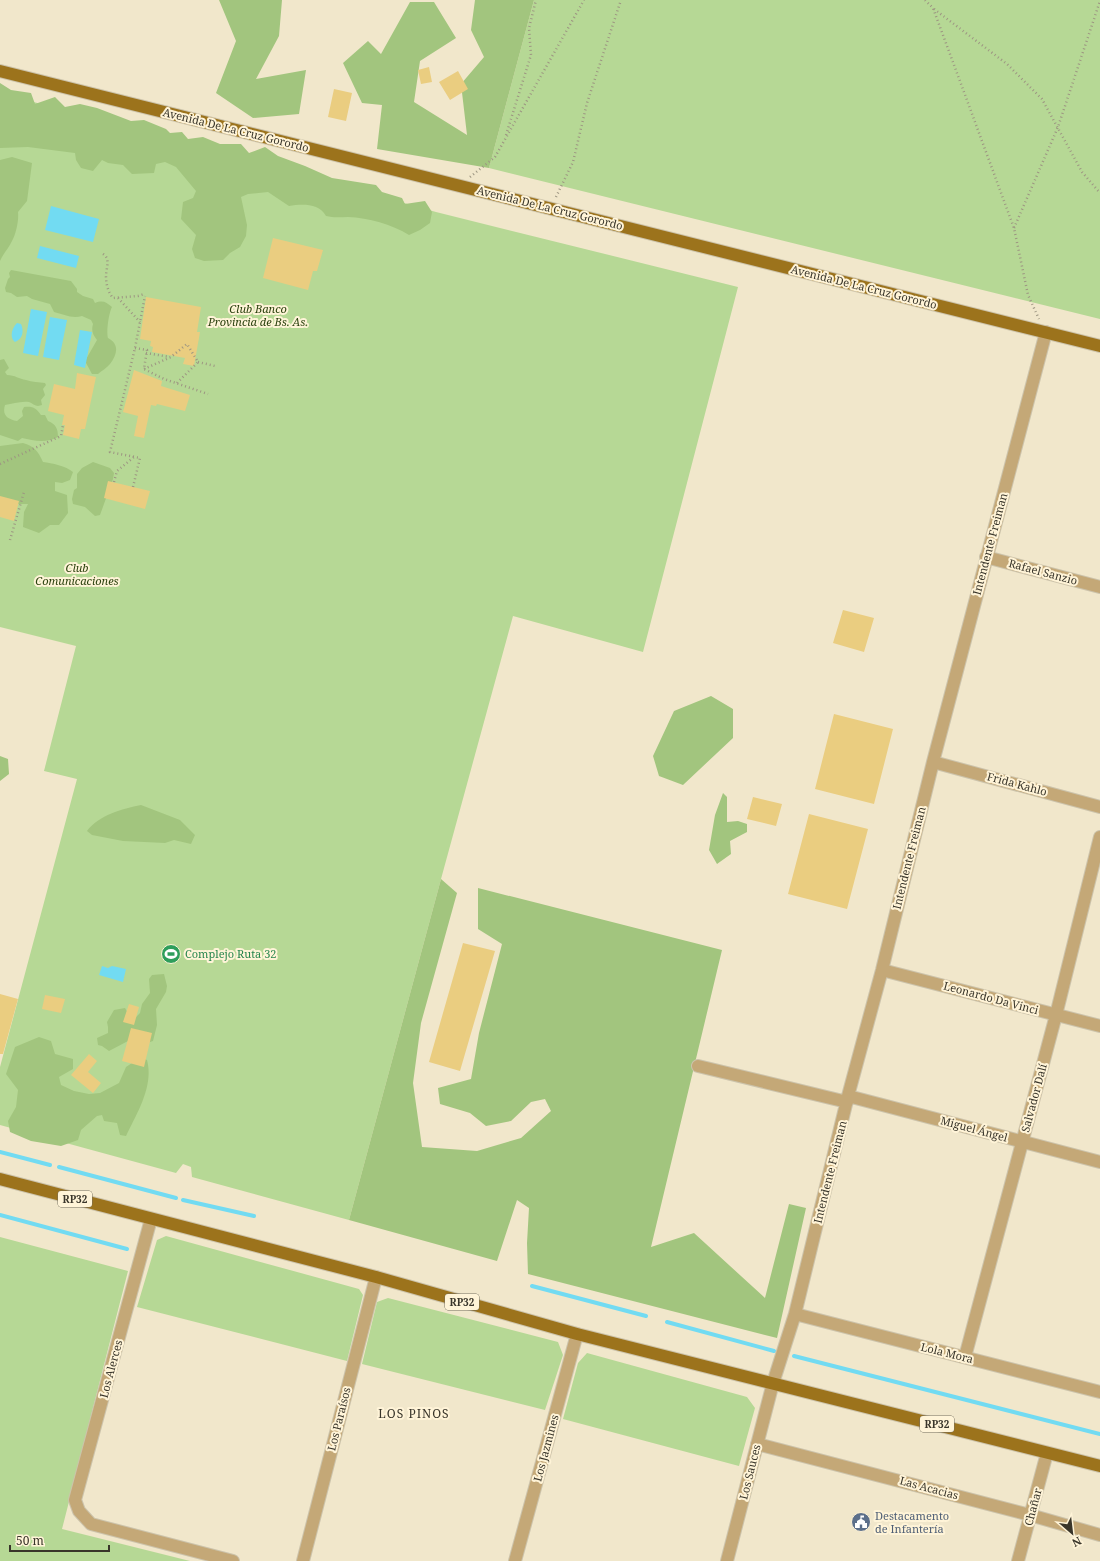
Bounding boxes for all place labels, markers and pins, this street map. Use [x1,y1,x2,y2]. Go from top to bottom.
sports icon: Complejo Ruta 32 [160,943,182,965]
place label: Complejo Ruta 32 [185,946,276,961]
place label: Destacamento de Infantería [875,1508,949,1536]
public building icon: Destacamento de Infantería [850,1511,872,1533]

